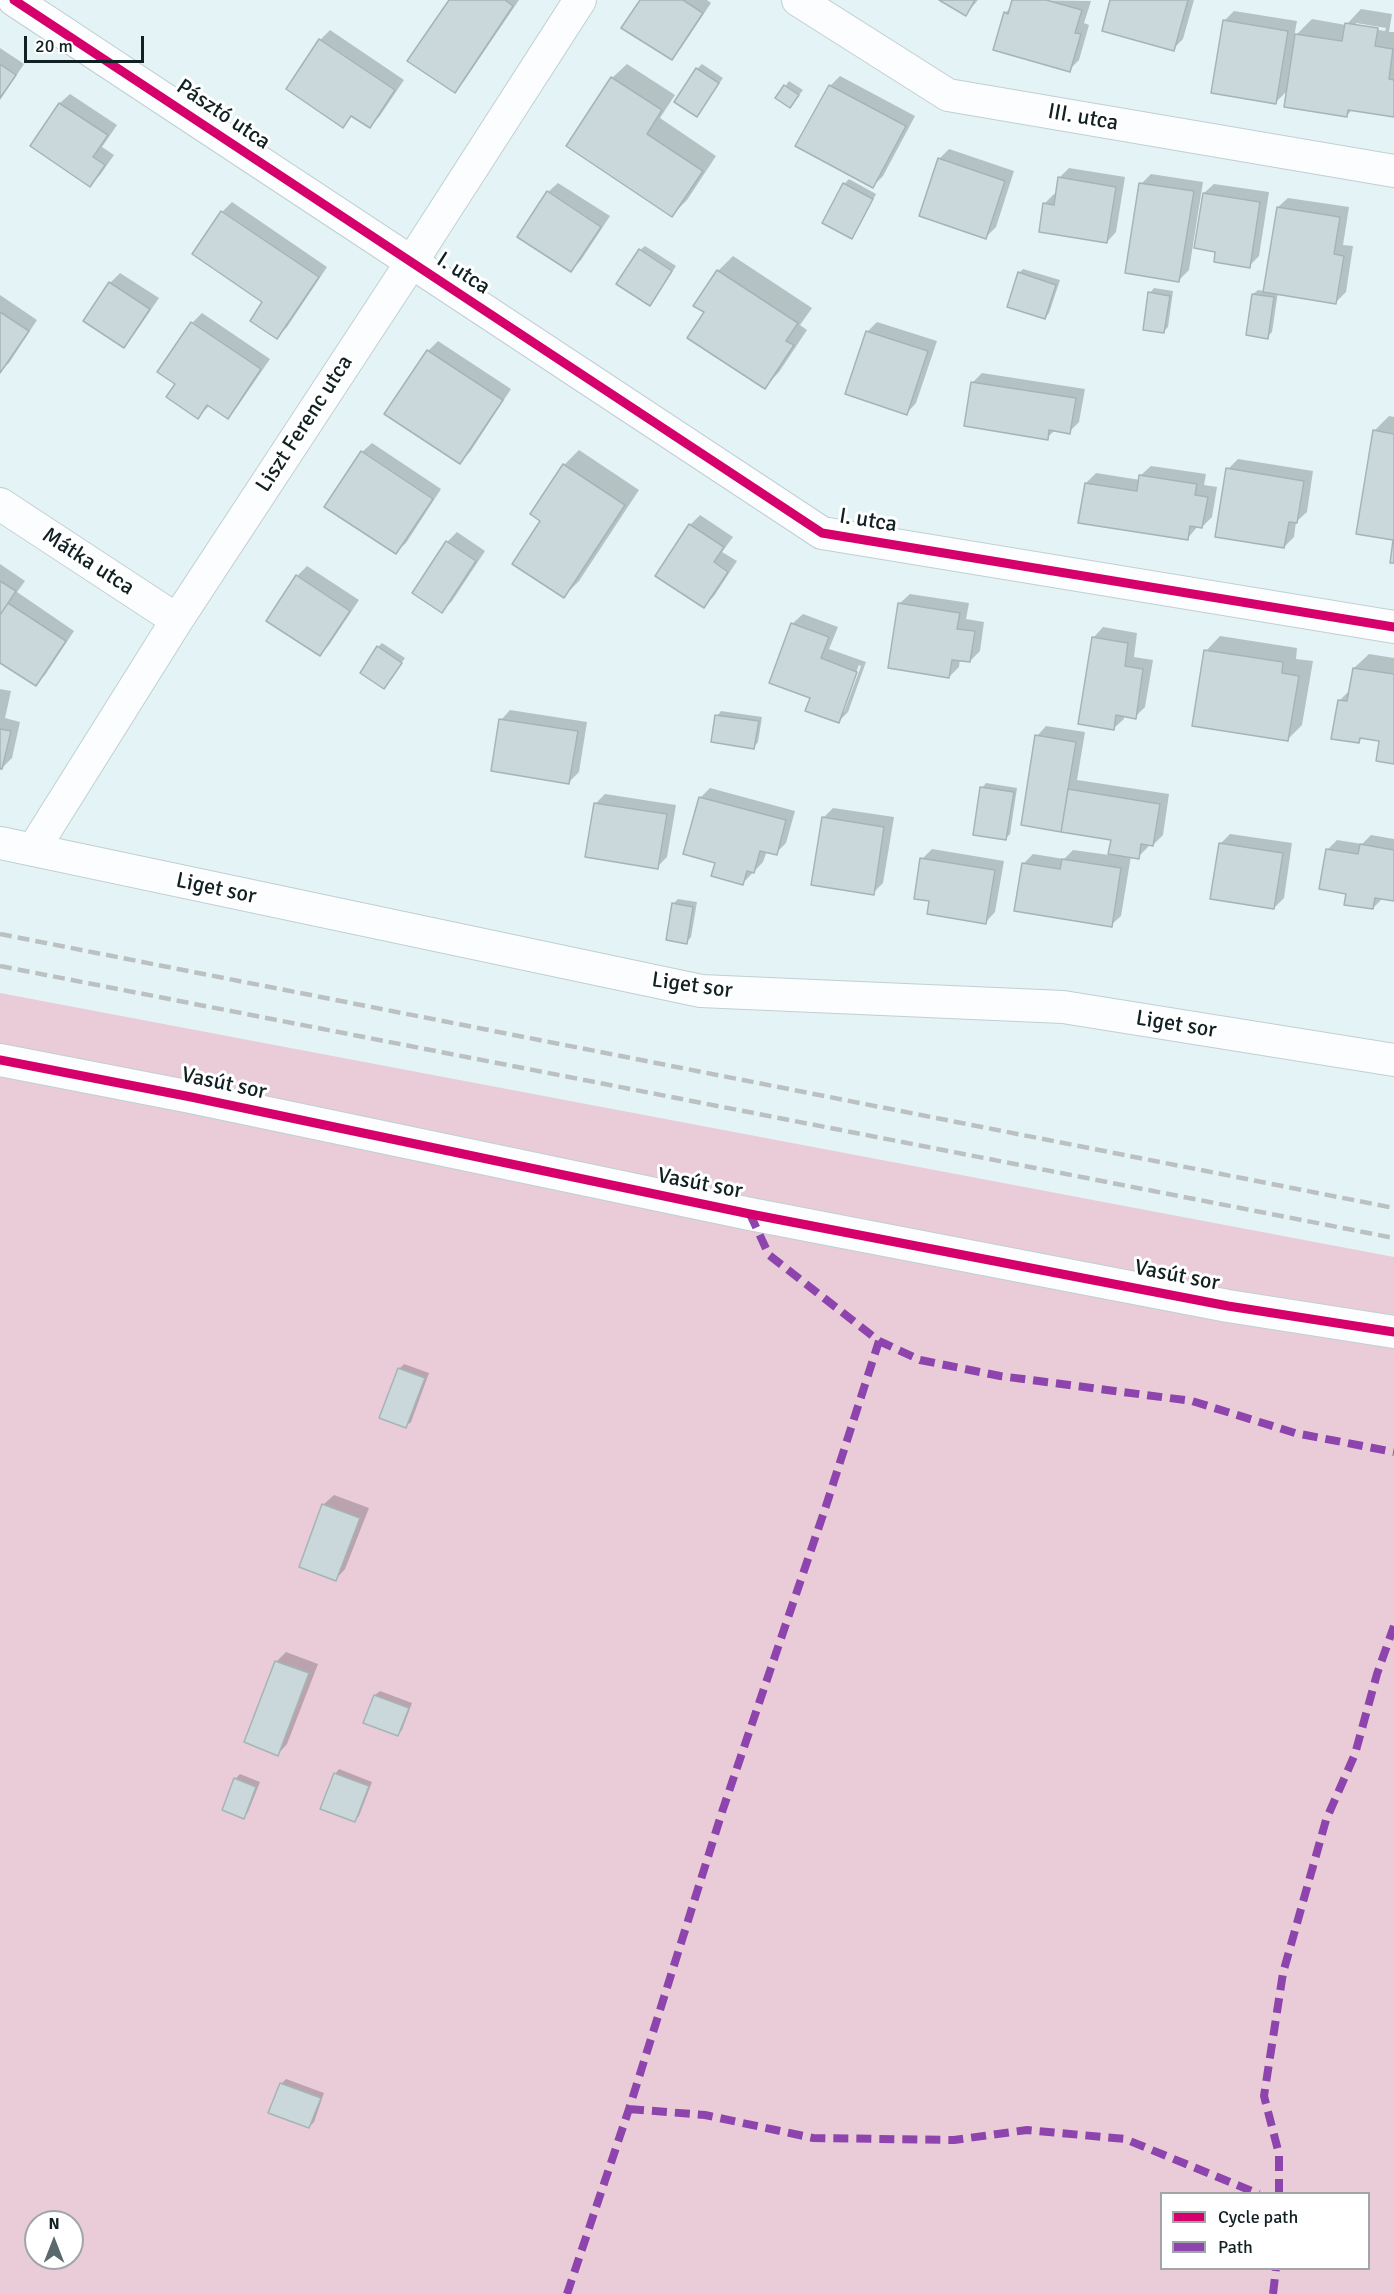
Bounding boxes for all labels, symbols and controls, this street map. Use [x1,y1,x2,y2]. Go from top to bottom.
scale bar [27,24,147,62]
text: 20 m [35,35,73,57]
street label: Pásztó utca [171,74,275,156]
street label: III. utca [1046,99,1120,137]
street label: I. utca [431,247,495,301]
street label: Liszt Ferenc utca [251,351,359,497]
street label: I. utca [837,503,899,539]
street label: Mátka utca [37,522,139,602]
street label: Liget sor [173,868,259,910]
street label: Liget sor [650,967,734,1005]
street label: Liget sor [1134,1006,1218,1044]
street label: Vasút sor [179,1062,269,1106]
street label: Vasút sor [655,1163,745,1205]
street label: Vasút sor [1132,1255,1222,1297]
legend [1160,2192,1370,2270]
text: Cycle path [1218,2206,1298,2228]
north arrow [24,2210,84,2270]
text: N [48,2214,60,2234]
text: Path [1218,2236,1253,2258]

